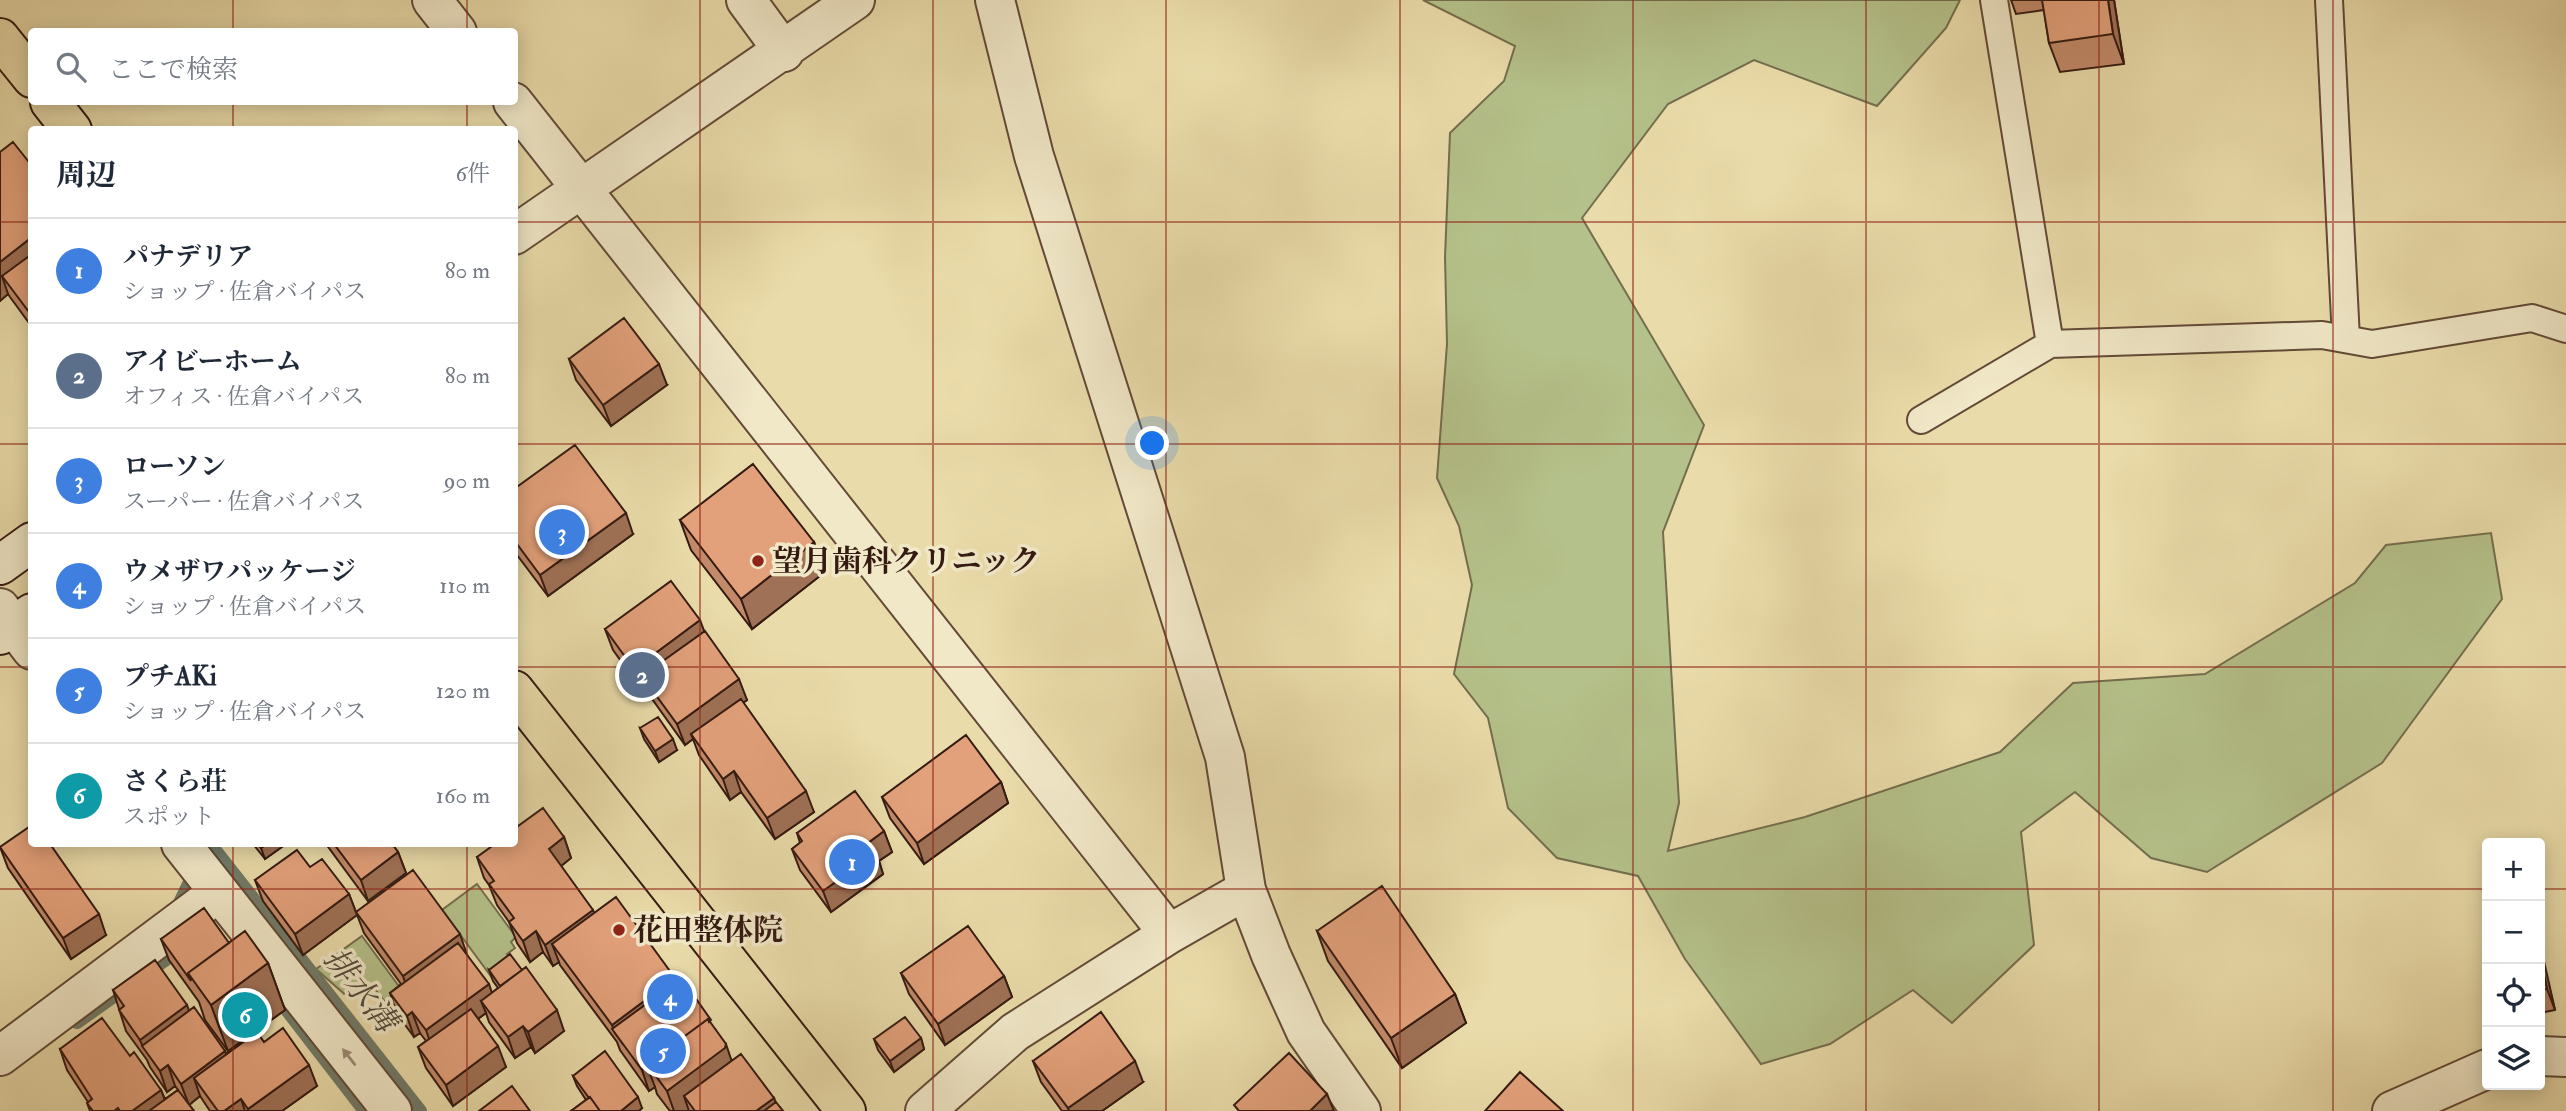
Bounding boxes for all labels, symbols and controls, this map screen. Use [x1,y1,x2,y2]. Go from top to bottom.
search box [28,28,518,105]
icon: search [52,48,90,86]
text: ここで検索 [108,54,238,86]
text: 周辺 [56,157,116,194]
text: 6件 [455,159,490,188]
text: パナデリア [123,241,253,273]
text: 1 [75,256,83,285]
text: 80 m [445,256,490,285]
text: ショップ · 佐倉バイパス [123,277,366,306]
text: アイビーホーム [123,346,302,378]
text: 2 [73,361,85,390]
text: 80 m [445,361,490,390]
text: オフィス · 佐倉バイパス [123,382,364,411]
your location [1135,426,1169,460]
text: ローソン [123,451,226,483]
text: 3 [75,466,83,495]
text: 90 m [444,466,490,495]
text: スーパー · 佐倉バイパス [123,487,364,516]
pin: 3 [539,506,585,558]
place label: 望月歯科クリニック [772,543,1040,580]
marker: 望月歯科クリニック [750,553,766,569]
text: ウメザワパッケージ [123,556,356,588]
text: 4 [73,571,85,600]
text: 110 m [439,571,490,600]
text: ショップ · 佐倉バイパス [123,592,366,621]
pin: 2 [619,649,665,701]
text: プチAKi [123,661,217,693]
text: 5 [74,676,84,705]
text: 120 m [436,676,490,705]
text: ショップ · 佐倉バイパス [123,697,366,726]
text: さくら荘 [123,766,227,798]
text: 6 [73,781,85,810]
text: 160 m [436,781,490,810]
text: スポット [123,802,215,831]
pin: 1 [829,836,875,888]
map controls [2482,838,2545,1090]
button: + [2482,838,2545,901]
button: − [2482,901,2545,964]
place label: 花田整体院 [633,912,783,949]
marker: 花田整体院 [611,922,627,938]
water label: 排水溝 [315,940,408,1044]
button: locate [2482,964,2545,1027]
pin: 4 [647,971,693,1023]
pin: 6 [222,989,268,1041]
pin: 5 [640,1025,686,1077]
button: layers [2482,1027,2545,1090]
one-way arrow [342,1049,357,1067]

